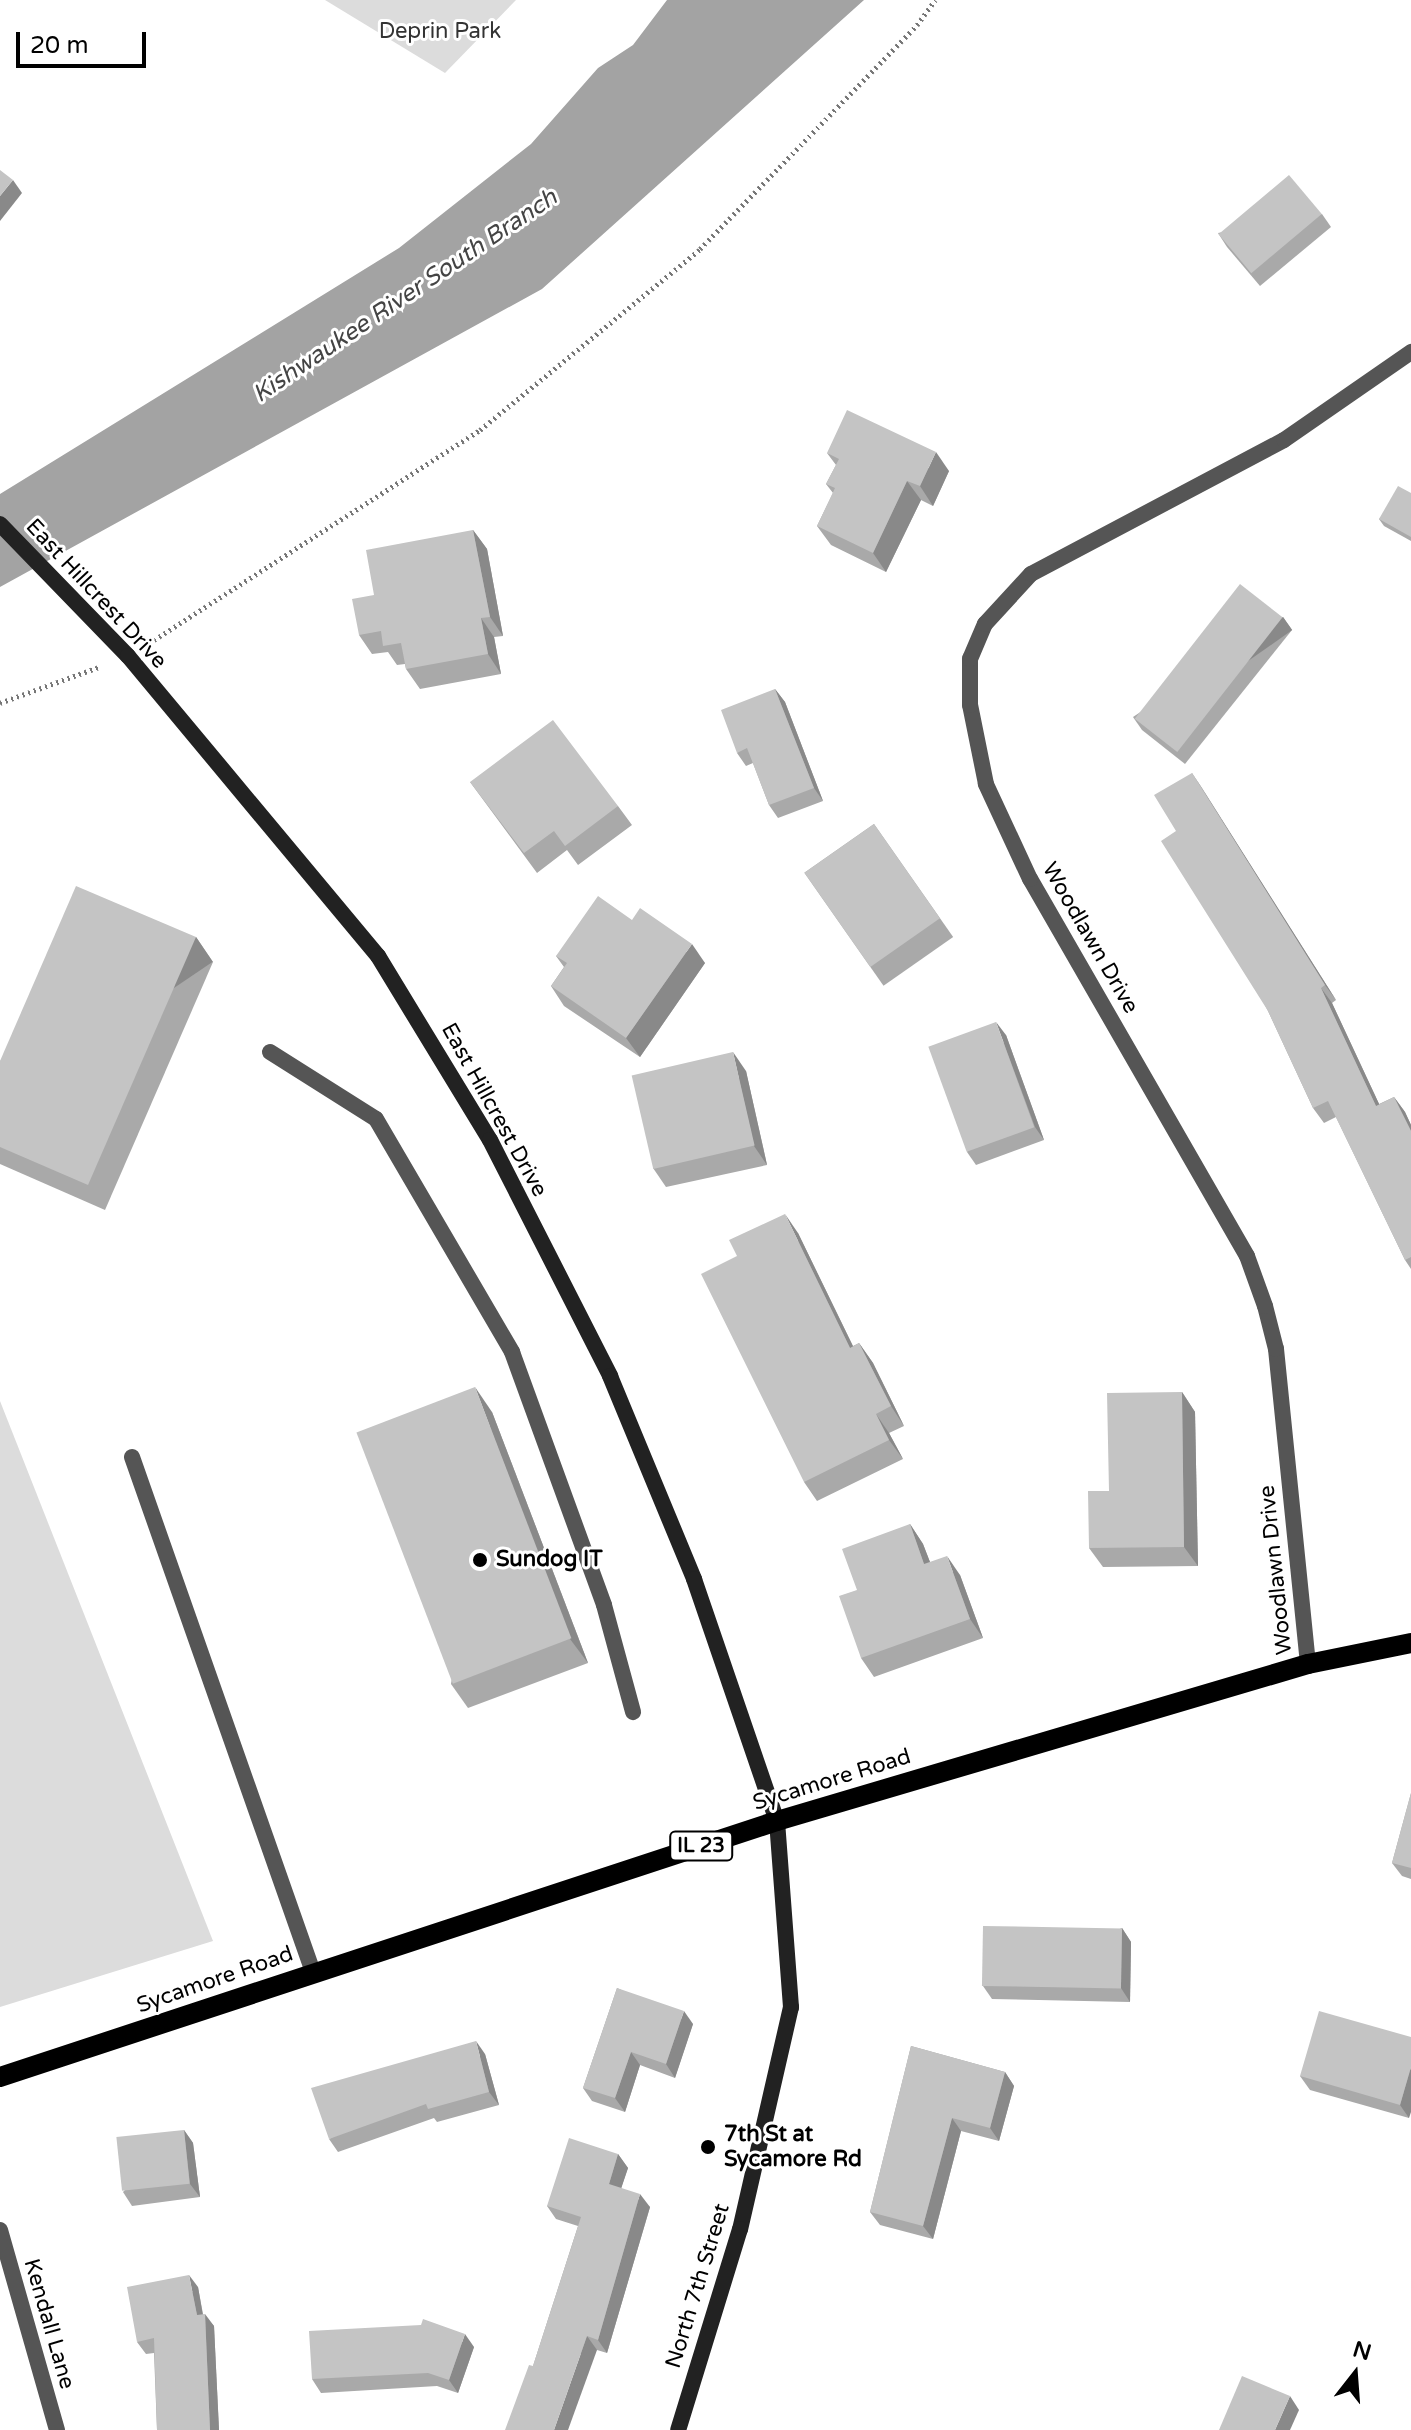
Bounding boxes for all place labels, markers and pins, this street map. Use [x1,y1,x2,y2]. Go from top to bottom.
place label: Sundog IT [496,1547,603,1573]
marker: Sundog IT [471,1551,489,1569]
place label: 7th St at Sycamore Rd [724,2121,862,2172]
marker: 7th St at Sycamore Rd [699,2138,717,2156]

